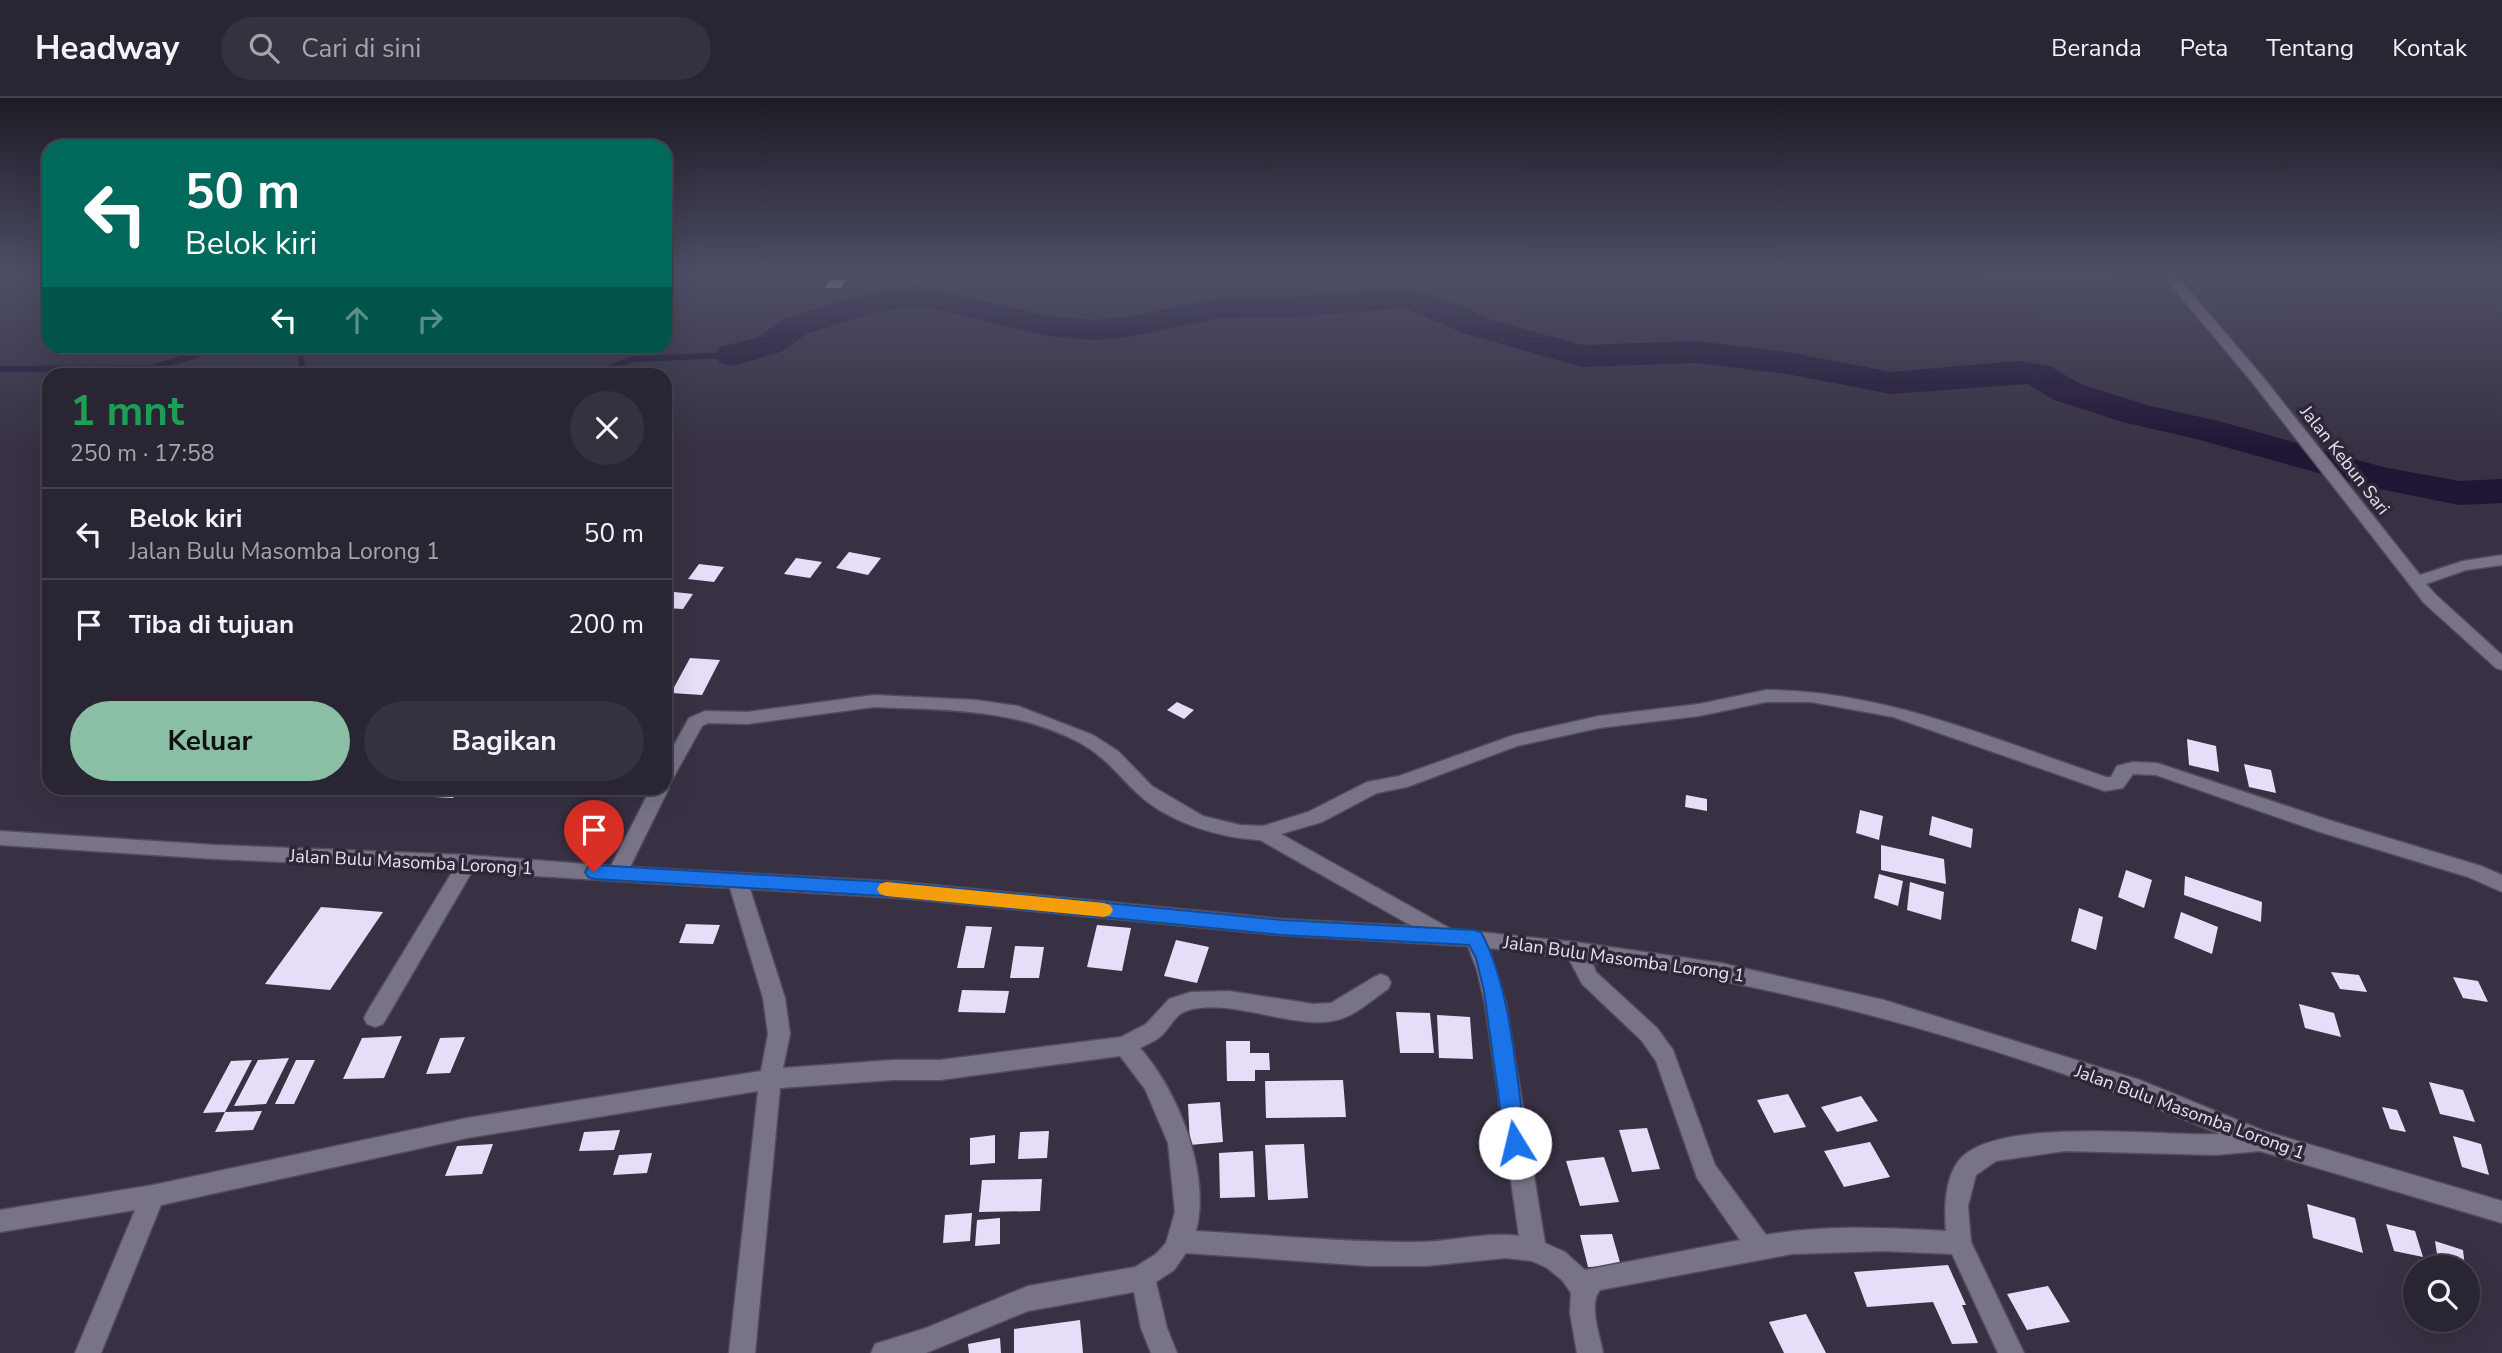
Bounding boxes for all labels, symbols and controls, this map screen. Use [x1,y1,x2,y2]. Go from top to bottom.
search box [221,17,711,80]
text: Headway [35,26,179,71]
icon: search [245,29,283,67]
text: Cari di sini [301,31,421,66]
text: Beranda [2051,32,2142,64]
text: Peta [2180,32,2228,64]
text: Tentang [2266,32,2354,64]
text: Kontak [2392,32,2467,64]
text: 50 m [185,158,300,225]
icon: left [70,168,161,259]
text: Belok kiri [185,222,317,265]
icon: left [265,301,303,339]
icon: ahead [338,301,376,339]
icon: right [411,301,449,339]
text: 1 mnt [70,383,184,440]
button: close [570,391,644,465]
street label: Jalan Kebun Sari [2294,400,2395,520]
text: 250 m · 17:58 [70,438,215,469]
text: Belok kiri [129,501,242,536]
icon: left [70,515,108,553]
text: 50 m [584,516,644,551]
text: Jalan Bulu Masomba Lorong 1 [129,536,440,567]
icon: arrive [70,606,108,644]
text: Tiba di tujuan [129,607,294,642]
text: 200 m [568,607,644,642]
button: Keluar [70,701,350,781]
button: Bagikan [364,701,644,781]
pin [564,800,624,872]
icon: arrive [575,811,613,849]
street label: Jalan Bulu Masomba Lorong 1 [288,844,533,880]
street label: Jalan Bulu Masomba Lorong 1 [1501,930,1746,988]
street label: Jalan Bulu Masomba Lorong 1 [2071,1059,2308,1165]
position arrow [1478,1106,1552,1180]
map controls [2403,1255,2480,1332]
button: search [2403,1255,2480,1332]

